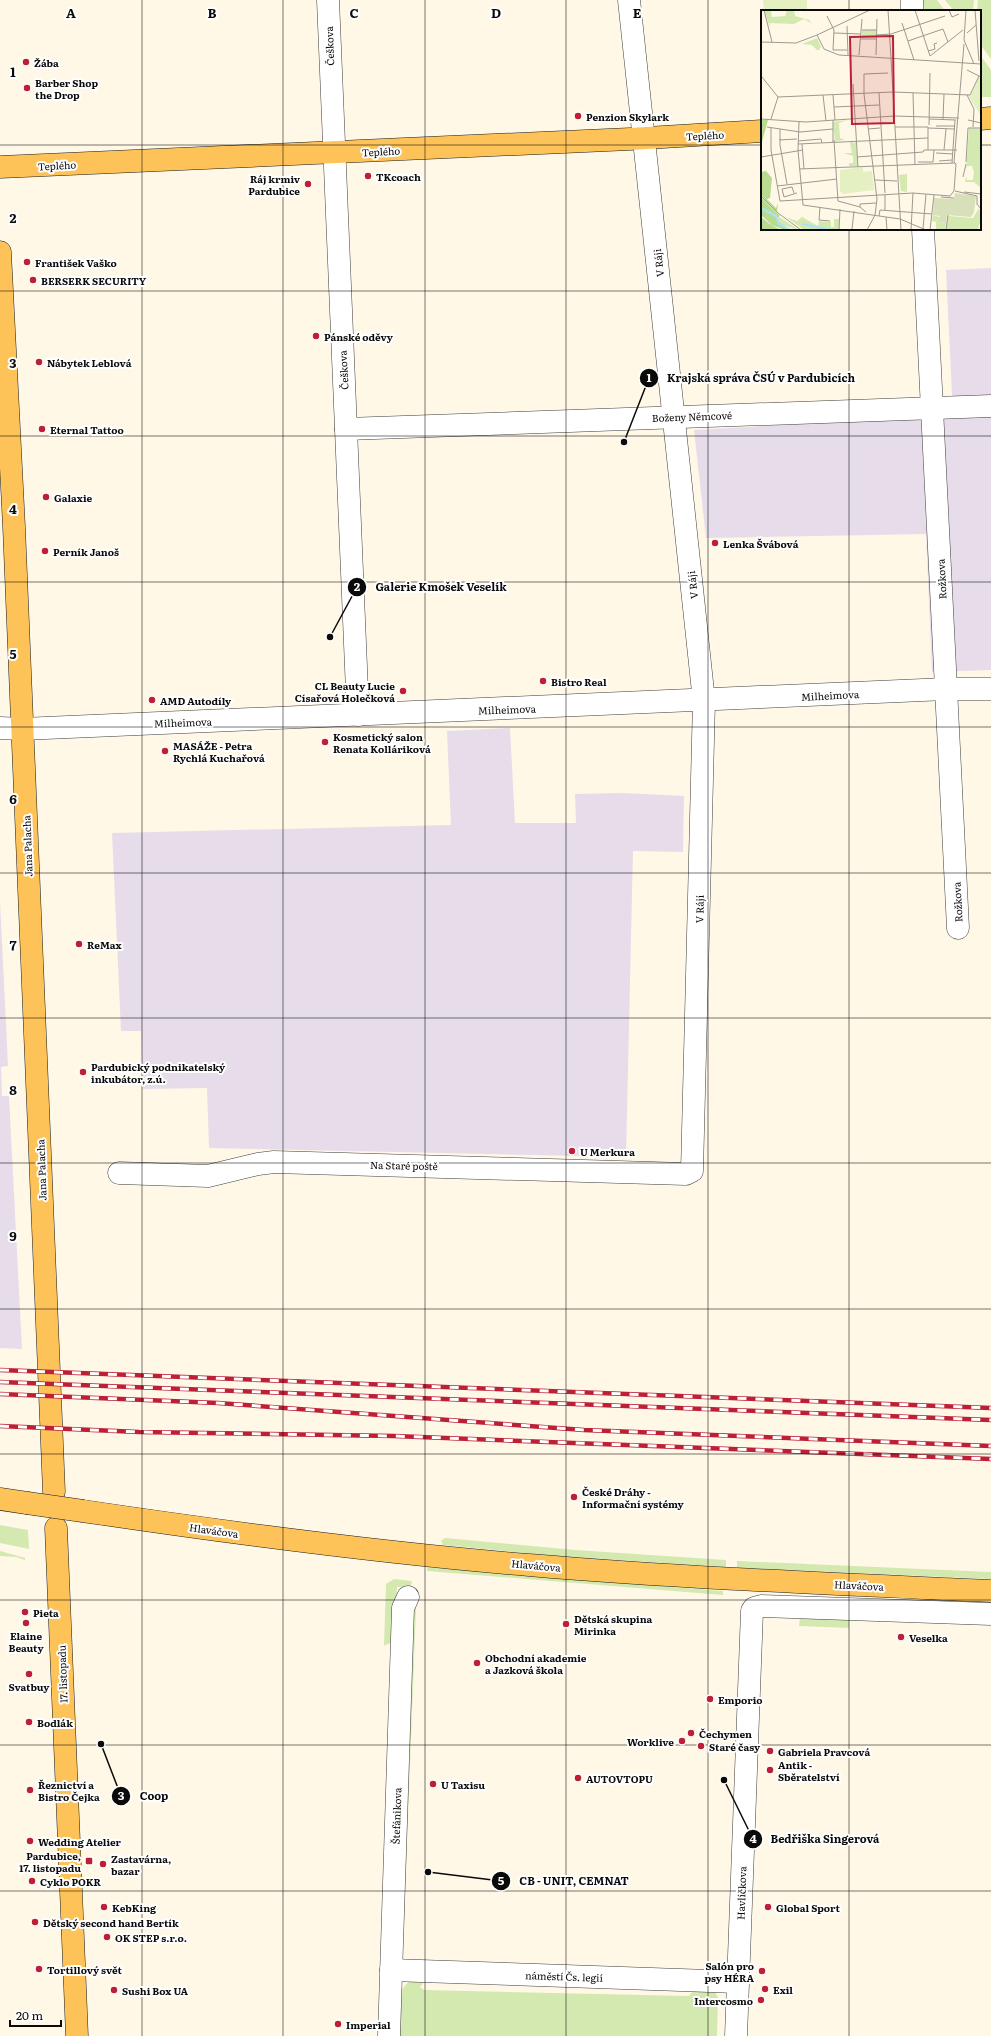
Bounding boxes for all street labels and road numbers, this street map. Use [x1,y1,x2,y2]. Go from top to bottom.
street label: Češkova [321,25,337,66]
street label: Teplého [685,126,725,143]
street label: Teplého [361,142,401,159]
street label: Teplého [37,156,77,173]
street label: V Ráji [649,248,667,278]
street label: Češkova [334,349,352,390]
street label: Boženy Němcové [652,407,732,425]
street label: Rožkova [932,558,950,600]
street label: V Ráji [683,570,701,600]
street label: Milheimova [801,686,860,704]
street label: Milheimova [478,700,537,718]
street label: Milheimova [154,713,213,731]
street label: Jana Palacha [18,814,36,877]
street label: Rožkova [948,881,966,923]
street label: V Ráji [691,894,707,923]
street label: Jana Palacha [32,1138,50,1201]
street label: Na Staré poště [370,1157,438,1173]
street label: Hlaváčova [188,1519,240,1541]
street label: Hlaváčova [511,1555,562,1575]
street label: Hlaváčova [834,1576,885,1594]
street label: 17. listopadu [53,1644,71,1703]
street label: Štefánikova [388,1787,405,1845]
street label: Havlíčkova [733,1865,749,1920]
street label: náměstí Čs. legií [525,1967,604,1985]

